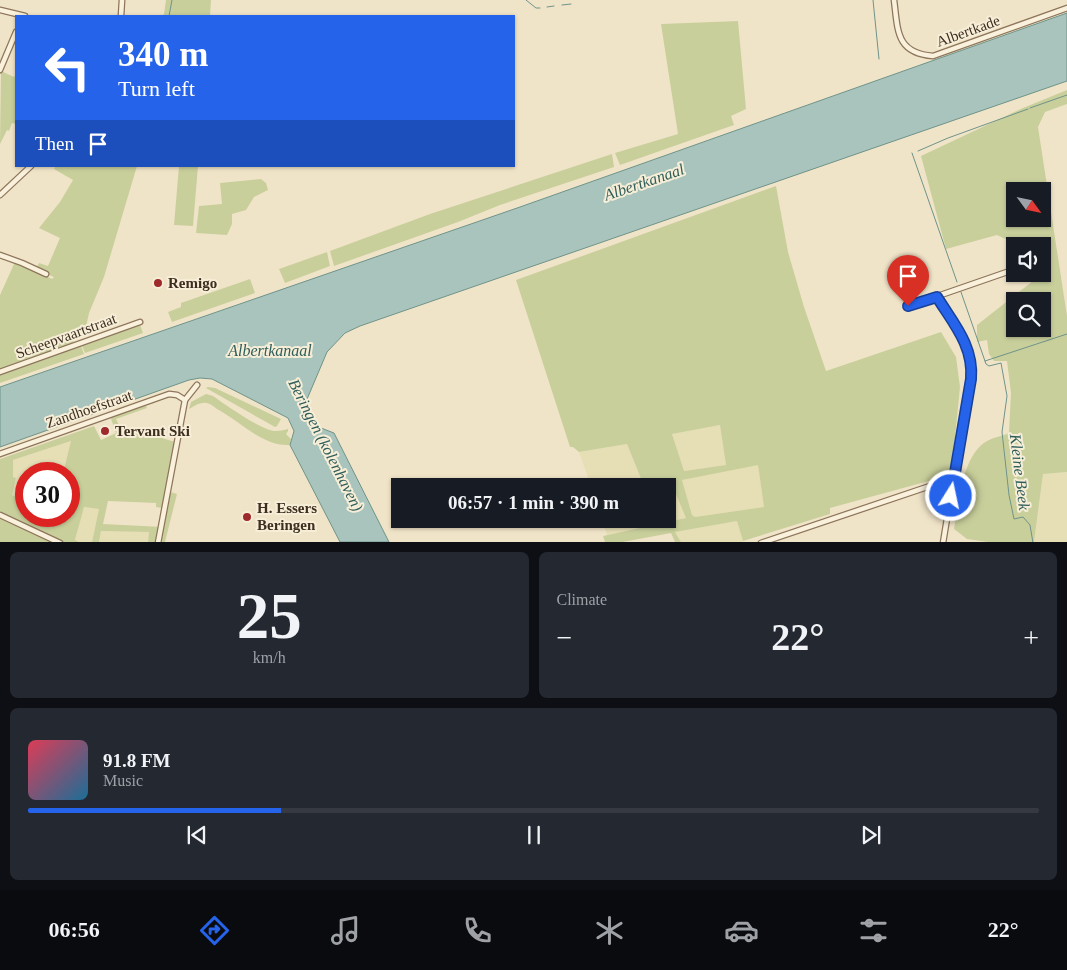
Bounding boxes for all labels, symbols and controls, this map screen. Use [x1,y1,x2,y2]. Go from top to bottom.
street label: Albertkade [934,12,1002,50]
icon: left [35,35,100,100]
text: 340 m [118,35,208,74]
text: Turn left [118,76,195,101]
icon: arrive [84,130,112,158]
text: Then [35,133,74,154]
water label: Albertkanaal [601,160,687,204]
north arrow [1006,182,1051,228]
map controls [1006,182,1051,337]
button: sound [1006,237,1051,282]
pin [887,255,929,306]
icon: arrive [894,262,922,290]
place label: Remigo [168,275,217,291]
marker: Remigo [152,277,164,289]
button: search [1006,292,1051,337]
street label: Scheepvaartstraat [14,310,119,362]
water label: Albertkanaal [227,342,312,359]
water label: Beringen (kolenhaven) [284,376,367,514]
street label: Zandhoefstraat [44,387,135,431]
place label: Tervant Ski [115,423,190,439]
marker: Tervant Ski [99,425,111,437]
water label: Kleine Beek [1007,432,1033,512]
speed limit sign: 30 [15,462,80,527]
position arrow [924,469,976,521]
text: 06:57 · 1 min · 390 m [448,492,619,513]
place label: H. Essers Beringen [257,500,317,533]
marker: H. Essers Beringen [241,511,253,523]
text: 25 [237,580,302,652]
text: Climate [557,591,607,608]
text: 22° [771,616,824,658]
text: − [557,622,572,653]
text: + [1023,622,1039,653]
text: km/h [253,649,286,666]
text: 91.8 FM [103,750,171,771]
text: Music [103,772,143,789]
icon: previous [183,821,211,849]
icon: pause [520,821,548,849]
icon: next [857,821,885,849]
icon: directions [197,913,232,948]
icon: music [328,913,363,948]
icon: phone [460,913,495,948]
icon: climate [592,913,627,948]
icon: car [724,913,759,948]
icon: filters [856,913,891,948]
text: 06:56 [48,917,100,942]
text: 22° [988,917,1018,942]

